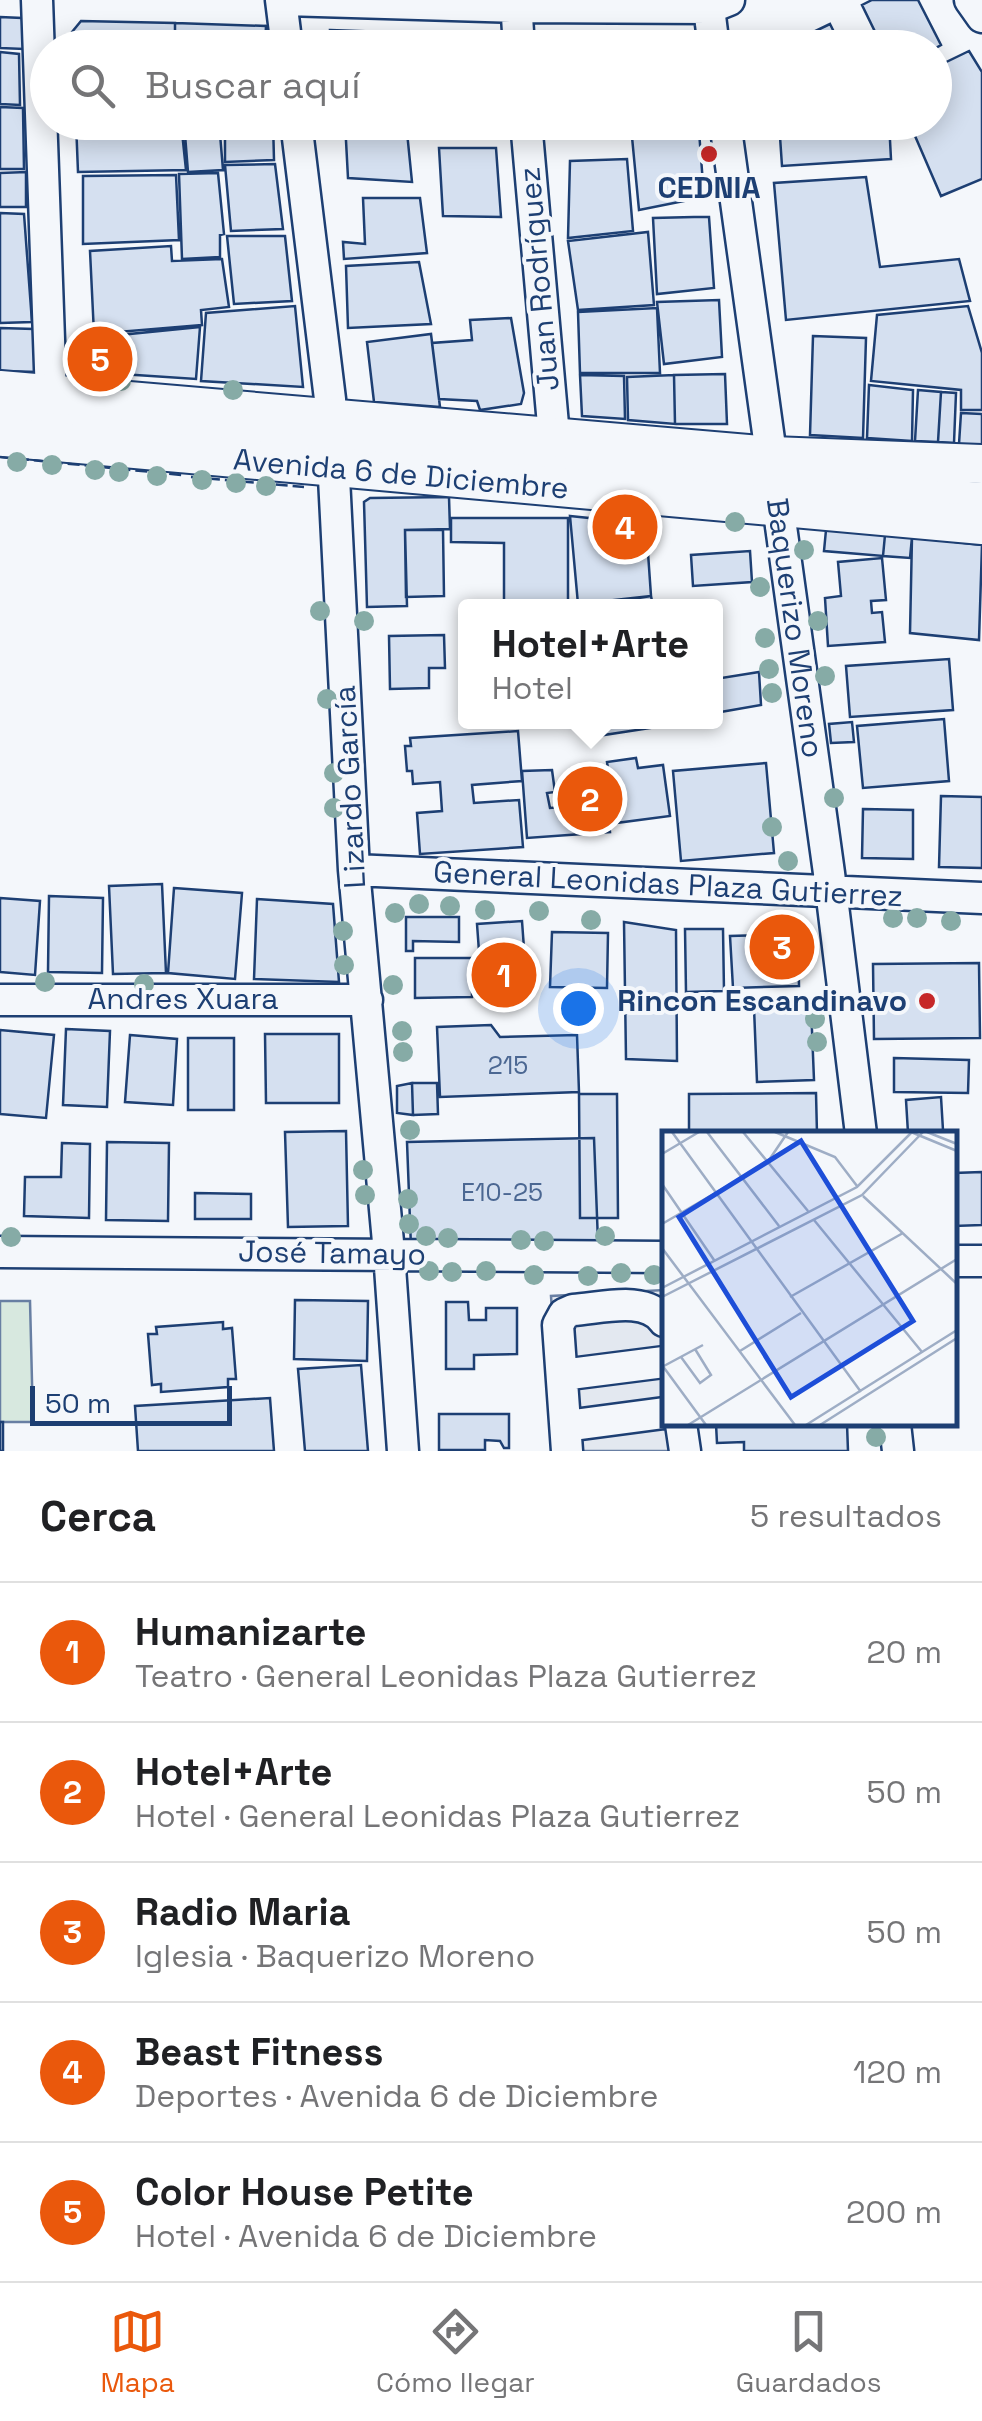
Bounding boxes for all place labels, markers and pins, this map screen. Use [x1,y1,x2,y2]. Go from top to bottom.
marker: CEDNIA [698,143,720,165]
place label: CEDNIA [658,168,760,207]
pin: 5 [68,322,132,396]
pin: 4 [592,490,658,564]
pin: 2 [558,762,622,836]
pin: 3 [750,910,814,984]
pin: 1 [472,938,536,1012]
place label: Rincon Escandinavo [617,981,907,1020]
marker: Rincon Escandinavo [916,990,938,1012]

